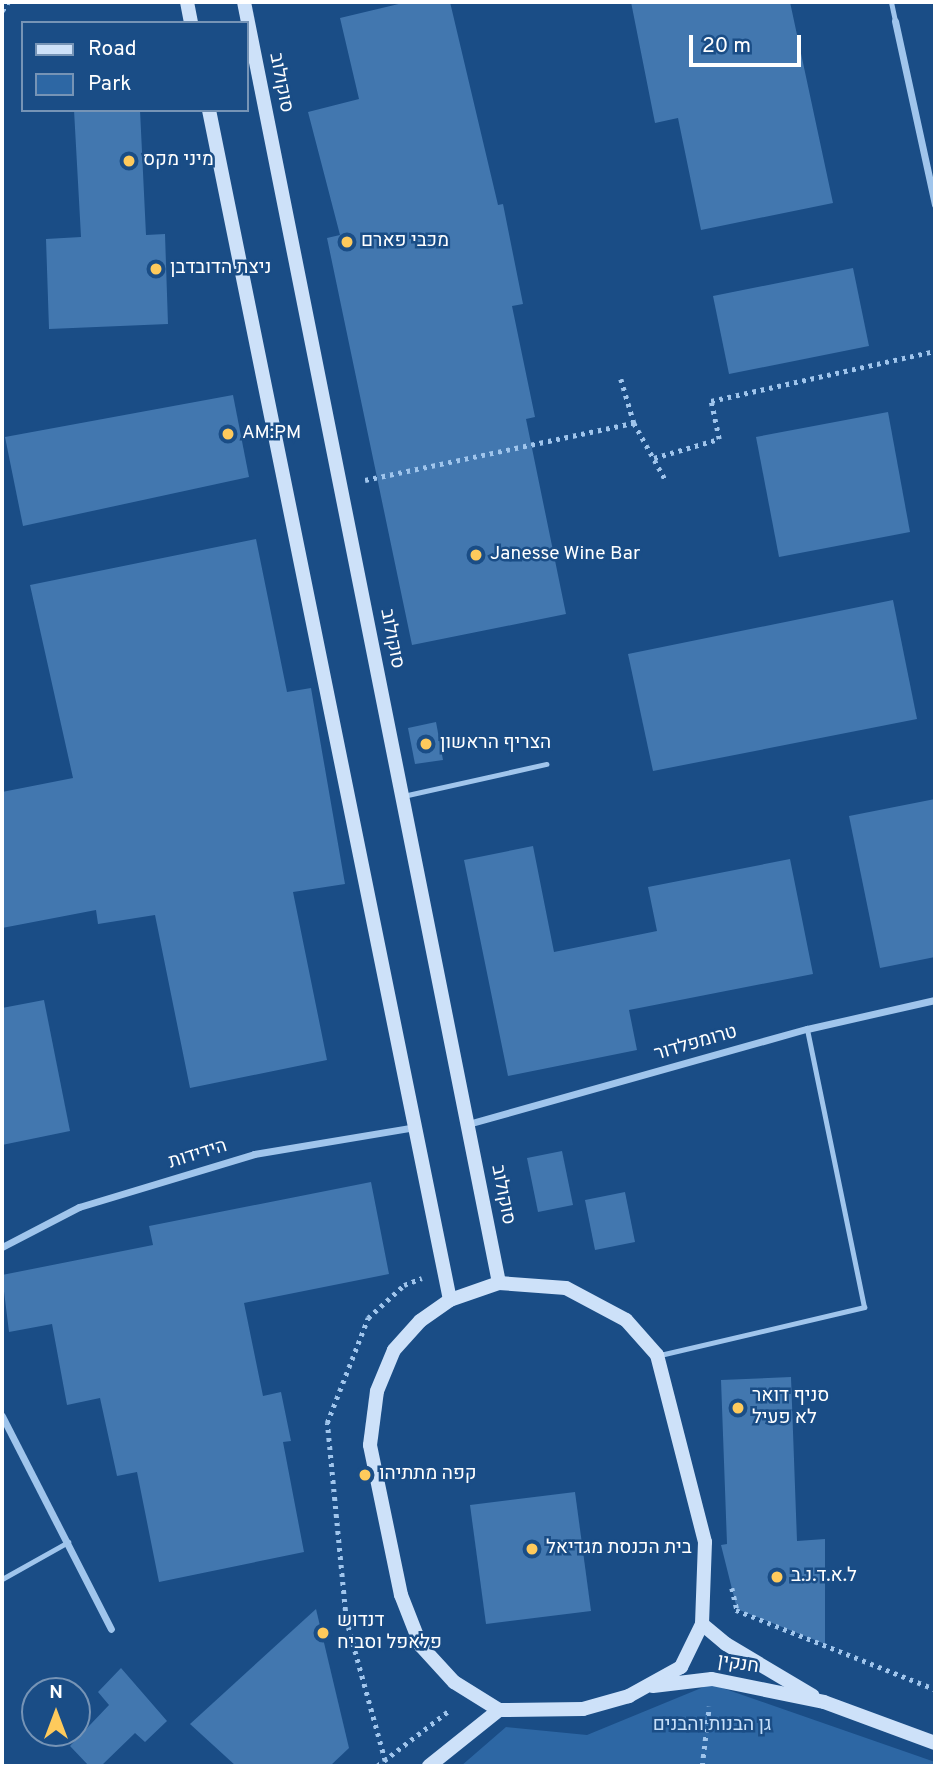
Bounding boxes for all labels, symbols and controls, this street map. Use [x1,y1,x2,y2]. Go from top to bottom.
legend [21,21,248,112]
scale bar [692,21,804,65]
text: 20 m [702,33,751,60]
text: Road [88,36,137,63]
street label: סוקולוב [263,51,297,115]
text: Park [88,71,131,98]
place label: מיני מקס [143,150,214,172]
marker: מיני מקס [121,153,137,169]
place label: מכבי פארם [361,231,449,253]
marker: מכבי פארם [339,234,355,250]
place label: ניצת הדובדבן [170,258,271,280]
marker: ניצת הדובדבן [148,261,164,277]
place label: AM:PM [242,423,301,445]
marker: AM:PM [220,426,236,442]
place label: Janesse Wine Bar [490,544,641,566]
marker: Janesse Wine Bar [468,547,484,563]
street label: סוקולוב [374,607,408,671]
place label: הצריף הראשון [440,733,551,755]
marker: הצריף הראשון [418,736,434,752]
street label: טרומפלדור [652,1021,740,1067]
street label: הידידות [166,1135,230,1175]
street label: סוקולוב [485,1163,519,1227]
place label: סניף דואר לא פעיל [752,1386,829,1430]
marker: סניף דואר לא פעיל [730,1400,746,1416]
place label: קפה מתתיהו [379,1464,477,1486]
marker: קפה מתתיהו [357,1467,373,1483]
place label: בית הכנסת מגדיאל [546,1538,692,1560]
marker: בית הכנסת מגדיאל [524,1541,540,1557]
place label: ל.א.ד.נ.ב [791,1566,857,1588]
marker: ל.א.ד.נ.ב [769,1569,785,1585]
place label: דנדוש פלאפל וסביח [337,1611,442,1655]
marker: דנדוש פלאפל וסביח [315,1625,331,1641]
street label: חנקין [716,1651,760,1679]
north arrow [21,1677,91,1747]
text: N [49,1681,63,1705]
park label: גן הבנות והבנים [653,1715,771,1737]

